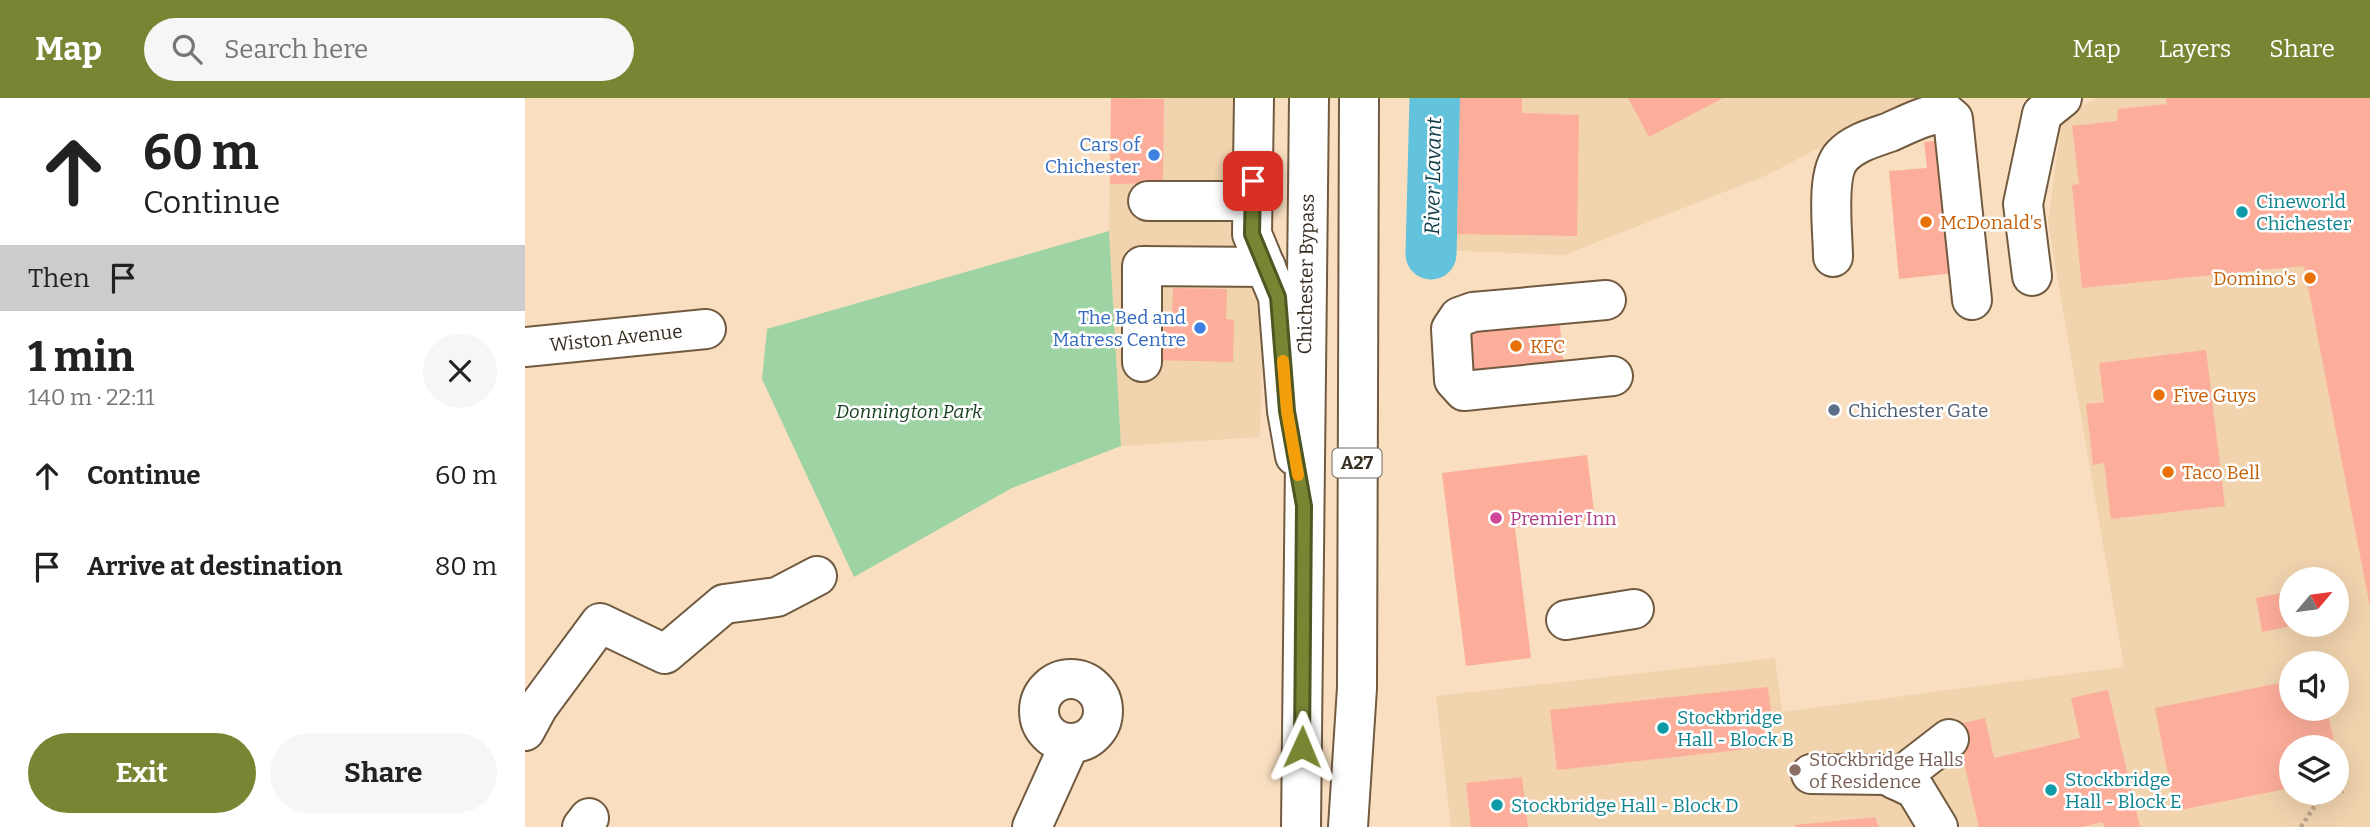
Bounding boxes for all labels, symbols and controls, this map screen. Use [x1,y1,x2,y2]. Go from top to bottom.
search box [144,18,634,81]
text: Map [35,29,102,69]
icon: search [168,30,206,68]
text: Search here [224,34,368,65]
text: Map [2073,35,2121,63]
text: Layers [2159,35,2231,63]
text: Share [2269,35,2335,63]
water label: River Lavant [1419,116,1447,235]
text: 60 m [143,123,259,182]
icon: ahead [28,126,119,217]
place label: Cars of Chichester [1045,133,1141,178]
marker: Cars of Chichester [1146,147,1162,163]
pin [1223,151,1283,211]
icon: arrive [1234,162,1272,200]
text: Continue [143,183,280,221]
place label: Cineworld Chichester [2256,190,2352,235]
street label: Chichester Bypass [1293,193,1319,355]
marker: Cineworld Chichester [2234,204,2250,220]
place label: McDonald's [1940,211,2042,234]
marker: McDonald's [1918,214,1934,230]
icon: arrive [104,259,142,297]
text: Then [28,263,90,294]
place label: Domino's [2213,267,2296,290]
marker: Domino's [2302,270,2318,286]
place label: The Bed and Matress Centre [1052,306,1186,351]
street label: Wiston Avenue [548,320,684,356]
marker: The Bed and Matress Centre [1192,320,1208,336]
text: 1 min [28,332,134,382]
button: close [423,334,497,408]
place label: KFC [1530,335,1565,358]
marker: KFC [1508,338,1524,354]
text: 140 m · 22:11 [28,383,155,411]
place label: Five Guys [2173,384,2256,407]
marker: Five Guys [2151,387,2167,403]
place label: Chichester Gate [1848,399,1988,422]
park label: Donnington Park [836,400,983,423]
marker: Chichester Gate [1826,402,1842,418]
road number: A27 [1333,449,1381,478]
icon: ahead [28,457,66,495]
text: Continue [87,460,201,491]
text: 60 m [435,460,497,491]
place label: Taco Bell [2182,461,2260,484]
marker: Taco Bell [2160,464,2176,480]
place label: Premier Inn [1510,507,1617,530]
marker: Premier Inn [1488,510,1504,526]
icon: arrive [28,548,66,586]
text: Arrive at destination [87,551,342,582]
text: 80 m [435,551,497,582]
north arrow [2279,567,2349,637]
map controls [2279,567,2349,805]
button: sound [2279,651,2349,721]
place label: Stockbridge Hall - Block B [1677,706,1794,751]
position arrow [1265,710,1339,784]
marker: Stockbridge Hall - Block B [1655,720,1671,736]
button: Exit [28,733,256,813]
button: Share [270,733,497,813]
button: layers [2279,735,2349,805]
place label: Stockbridge Halls of Residence [1809,748,1963,793]
marker: Stockbridge Halls of Residence [1787,762,1803,778]
place label: Stockbridge Hall - Block E [2065,768,2182,813]
marker: Stockbridge Hall - Block E [2043,782,2059,798]
place label: Stockbridge Hall - Block D [1511,794,1739,817]
marker: Stockbridge Hall - Block D [1489,797,1505,813]

